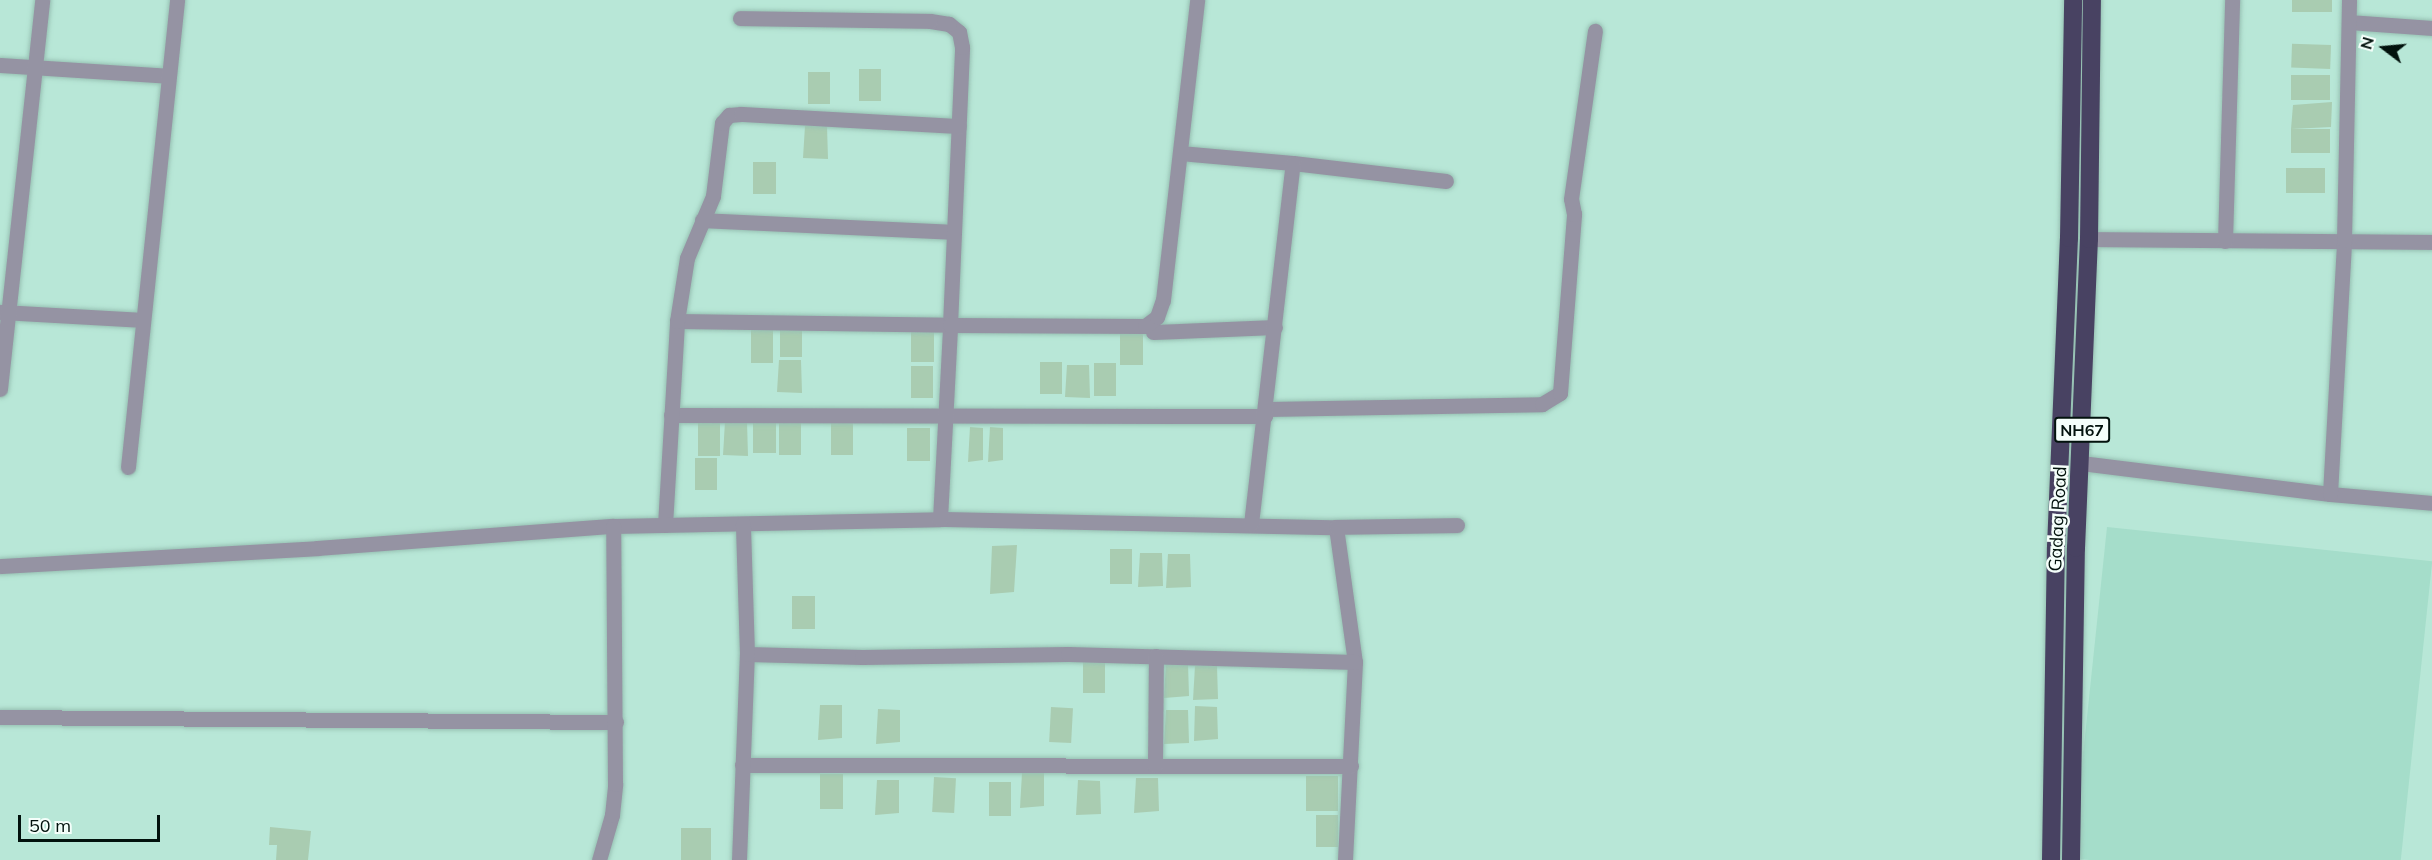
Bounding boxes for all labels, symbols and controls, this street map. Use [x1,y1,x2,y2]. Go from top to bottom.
north arrow [2354,18,2414,78]
text: N [2355,34,2378,52]
road number: NH67 [2054,417,2110,443]
street label: Gadag Road [2044,466,2072,572]
scale bar [21,803,164,841]
text: 50 m [29,814,71,837]

